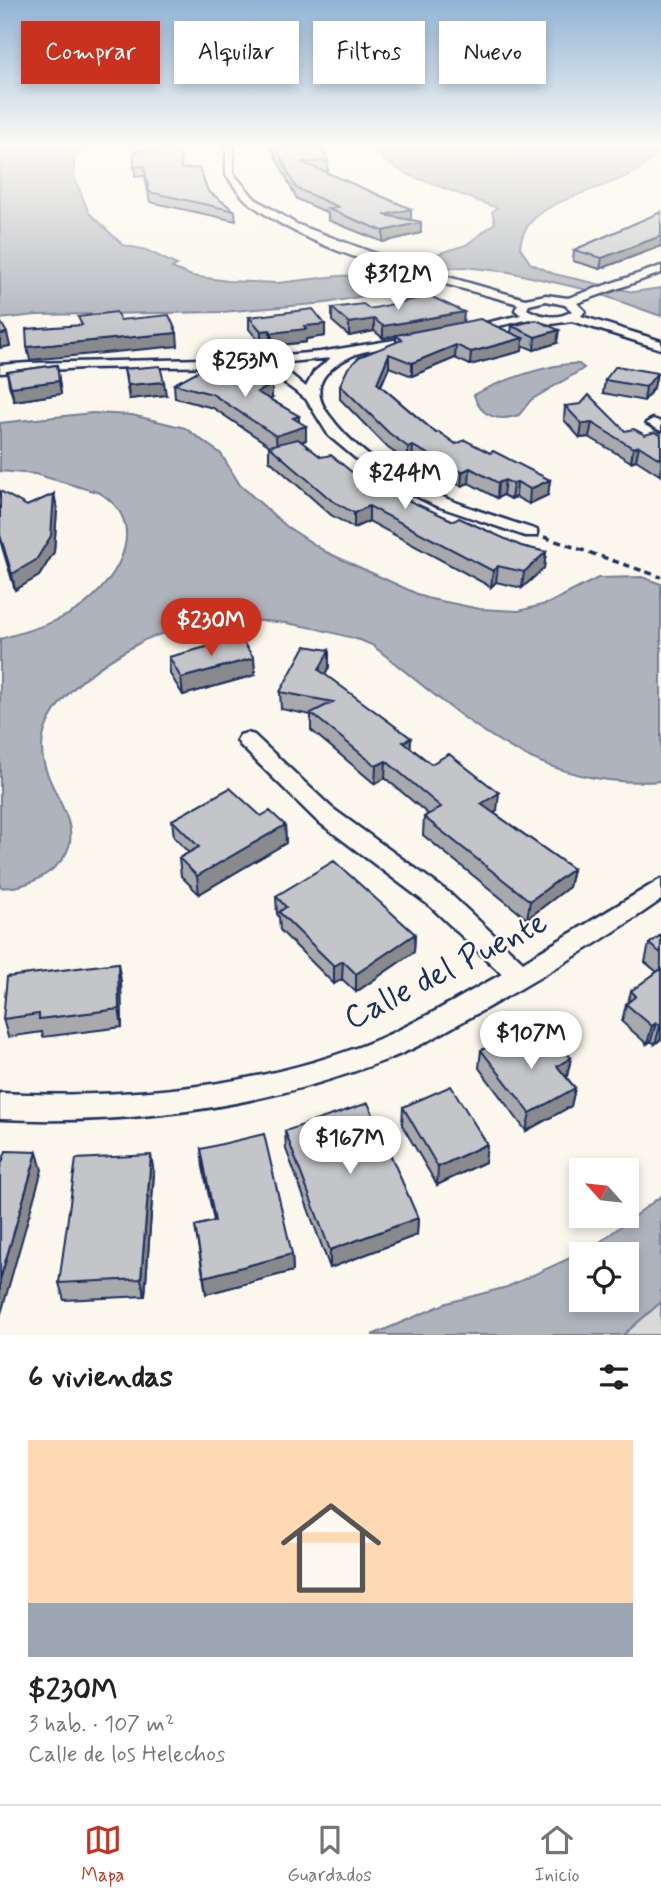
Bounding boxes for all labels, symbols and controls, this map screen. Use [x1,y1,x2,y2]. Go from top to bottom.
chip: Comprar [21,21,160,84]
chip: Alquilar [174,21,299,84]
chip: Filtros [313,21,425,84]
chip: Nuevo [439,21,546,84]
pin: $312M [349,252,447,312]
text: $312M [364,260,432,290]
pin: $253M [196,340,294,399]
text: $253M [212,347,278,377]
pin: $244M [356,452,454,511]
text: $244M [369,459,441,489]
pin: $230M [162,598,260,658]
text: $230M [177,606,245,636]
street label: Calle del Puente [337,901,555,1041]
pin: $107M [482,1012,580,1071]
text: $107M [496,1019,566,1049]
pin: $167M [301,1116,399,1176]
text: $167M [315,1124,385,1154]
north arrow [569,1158,639,1228]
map controls [569,1158,639,1312]
button: locate [569,1242,639,1312]
text: 6 viviendas [28,1358,173,1397]
icon: filters [595,1358,633,1396]
icon: home [268,1485,394,1611]
text: $230M [28,1671,117,1710]
text: 3 hab. · 107 m² [28,1710,175,1740]
text: Calle de los Helechos [28,1740,225,1770]
tab: Mapa [81,1821,125,1888]
tab: Guardados [287,1821,372,1888]
tab: Inicio [534,1821,580,1888]

